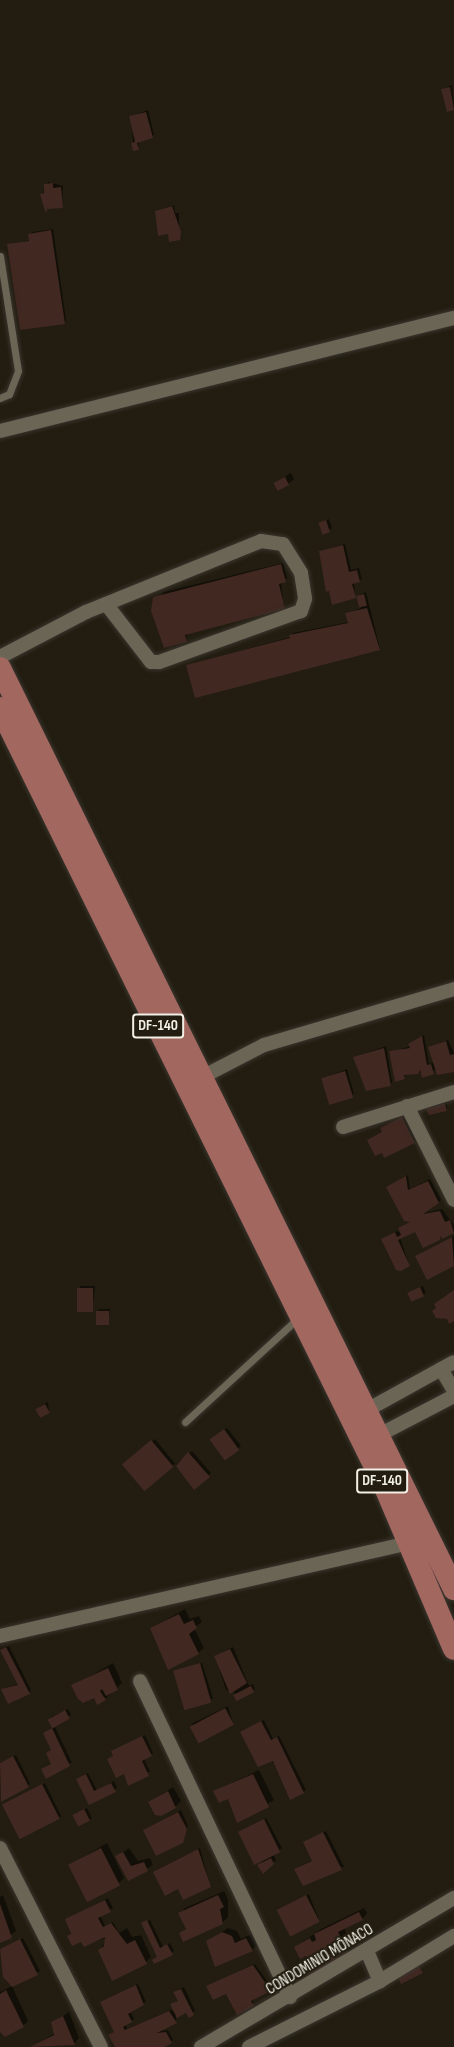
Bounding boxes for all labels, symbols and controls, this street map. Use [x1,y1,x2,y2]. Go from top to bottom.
road number: DF-140 [131,1014,185,1038]
road number: DF-140 [355,1469,409,1493]
street label: CONDOMINIO MÔNACO [263,1920,377,2000]

